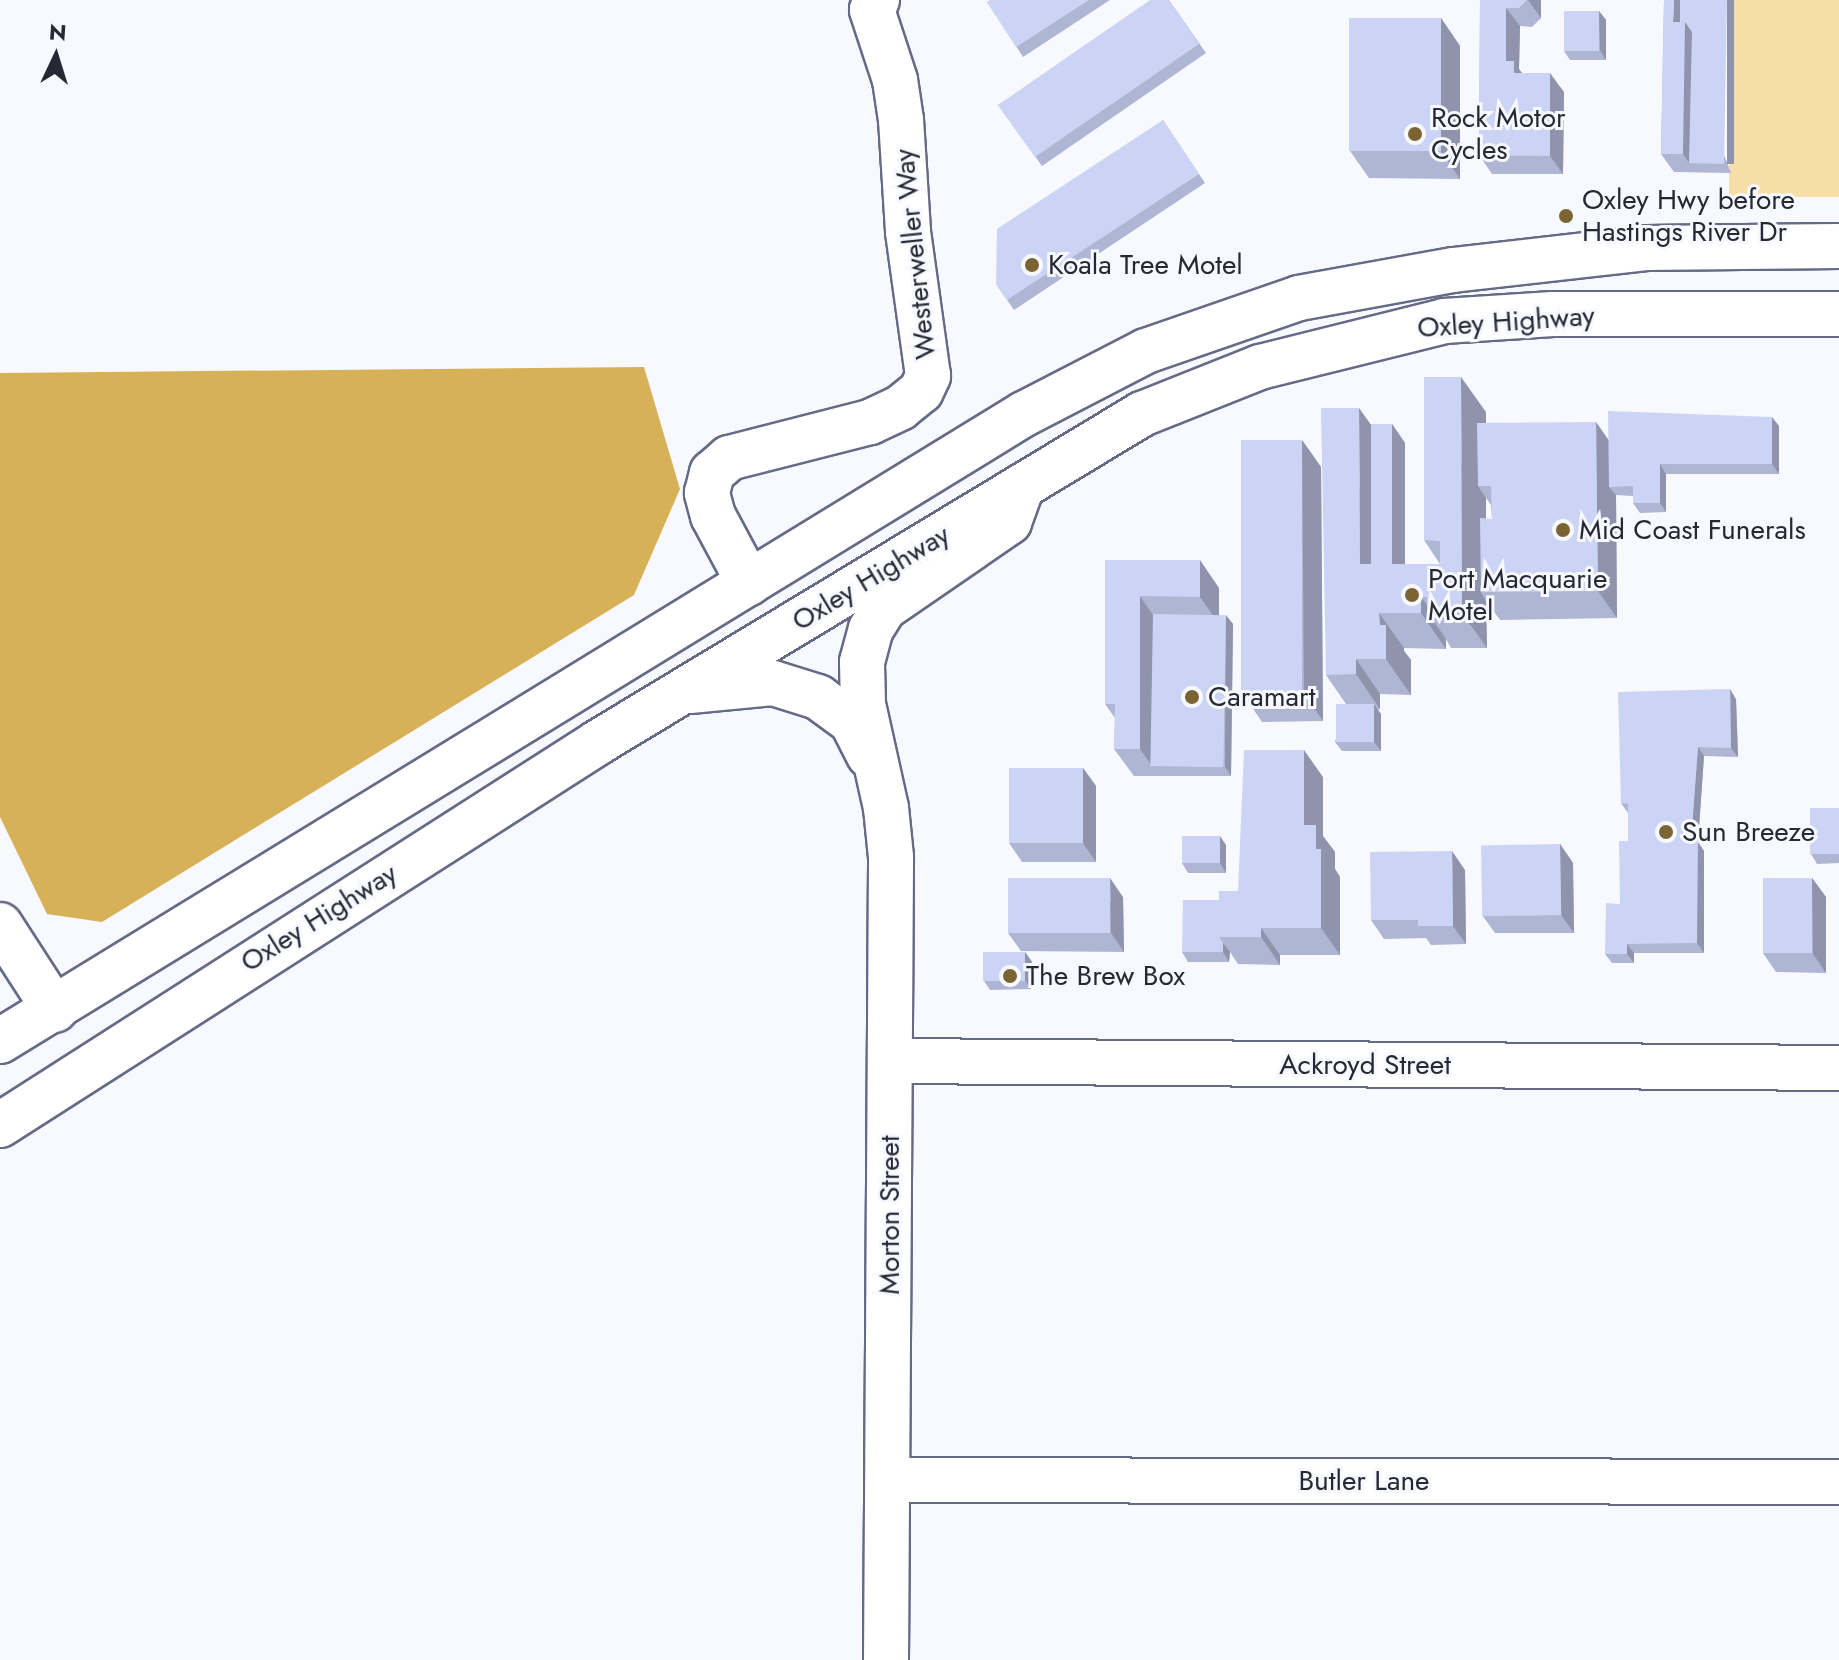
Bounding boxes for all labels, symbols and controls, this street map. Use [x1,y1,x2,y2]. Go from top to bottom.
text: N [48,15,68,49]
north arrow [16,16,96,96]
place label: Rock Motor Cycles [1431,101,1566,167]
marker: Rock Motor Cycles [1406,125,1424,143]
street label: Westerweller Way [887,147,943,361]
place label: Oxley Hwy before Hastings River Dr [1582,183,1795,249]
marker: Oxley Hwy before Hastings River Dr [1557,207,1575,225]
place label: Koala Tree Motel [1048,248,1243,282]
marker: Koala Tree Motel [1023,256,1041,274]
street label: Oxley Highway [1416,299,1596,345]
place label: Mid Coast Funerals [1579,513,1806,547]
street label: Oxley Highway [786,518,956,638]
marker: Mid Coast Funerals [1554,521,1572,539]
place label: Port Macquarie Motel [1428,562,1607,628]
marker: Port Macquarie Motel [1403,586,1421,604]
place label: Caramart [1208,680,1315,714]
marker: Caramart [1183,688,1201,706]
place label: Sun Breeze [1682,815,1815,849]
marker: Sun Breeze [1657,823,1675,841]
street label: Oxley Highway [235,857,403,979]
place label: The Brew Box [1026,959,1185,993]
marker: The Brew Box [1001,967,1019,985]
street label: Ackroyd Street [1279,1048,1451,1082]
street label: Morton Street [873,1135,907,1295]
street label: Butler Lane [1298,1464,1430,1498]

